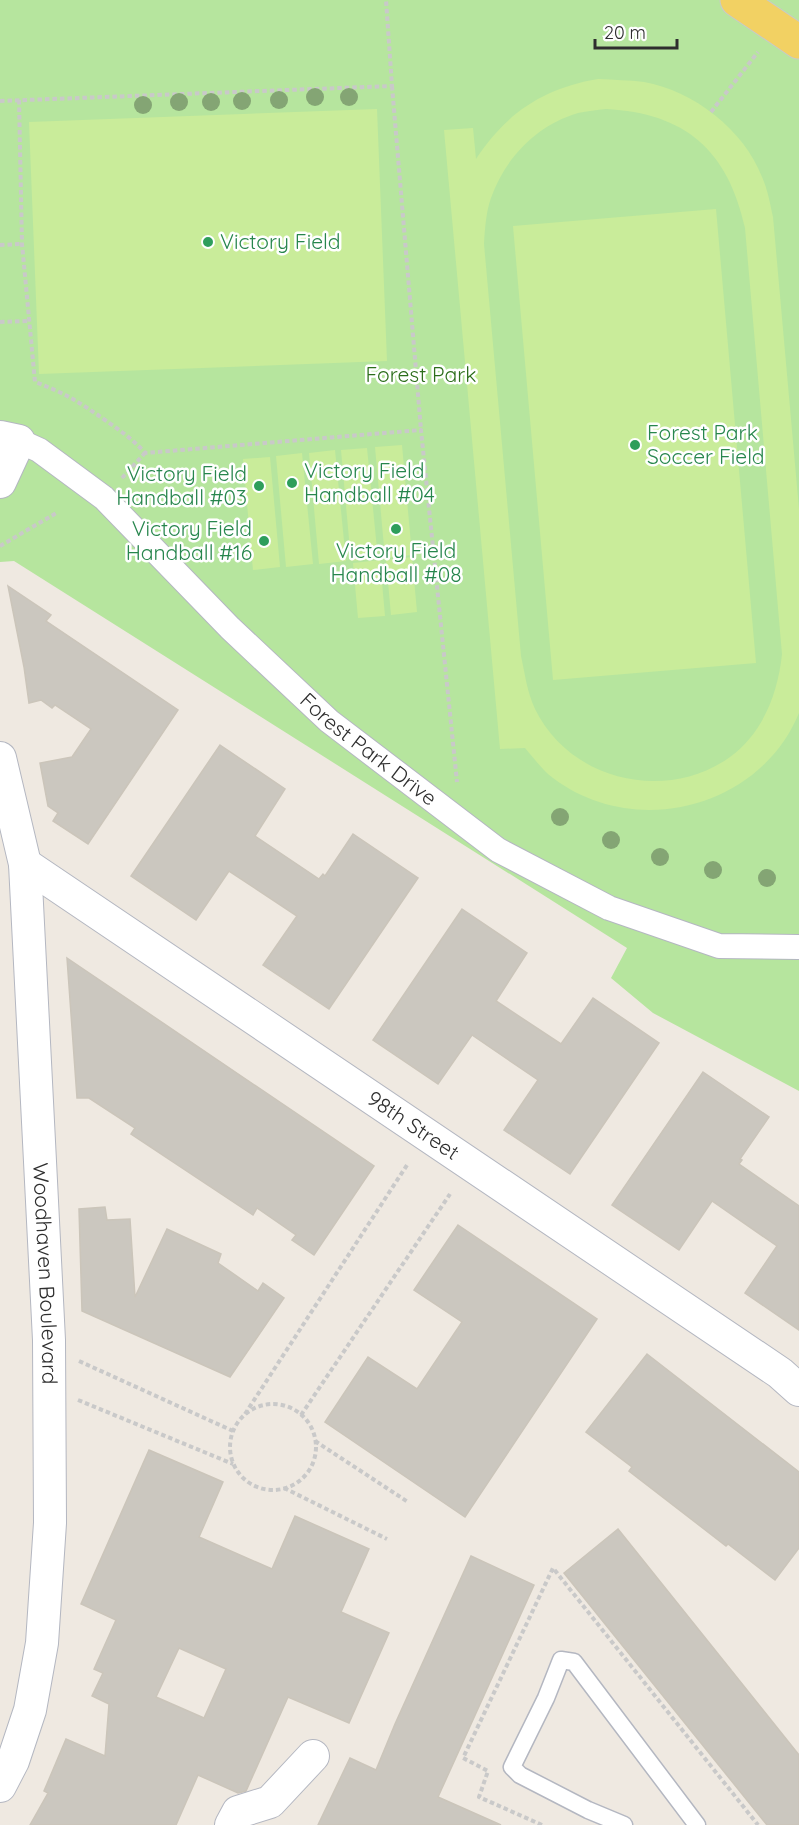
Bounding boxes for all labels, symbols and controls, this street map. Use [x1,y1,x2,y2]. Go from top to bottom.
scale bar [595,12,678,50]
text: 20 m [604,21,646,44]
place label: Victory Field [220,228,340,254]
marker: Victory Field [201,235,215,249]
park label: Forest Park [366,361,476,387]
place label: Forest Park Soccer Field [647,419,765,469]
marker: Forest Park Soccer Field [628,438,642,452]
place label: Victory Field Handball #04 [304,457,435,507]
place label: Victory Field Handball #03 [116,460,247,510]
marker: Victory Field Handball #04 [285,476,299,490]
marker: Victory Field Handball #03 [252,479,266,493]
place label: Victory Field Handball #16 [126,515,252,565]
marker: Victory Field Handball #08 [389,522,403,536]
marker: Victory Field Handball #16 [257,534,271,548]
place label: Victory Field Handball #08 [330,537,462,587]
street label: Forest Park Drive [295,687,442,811]
street label: 98th Street [363,1085,465,1165]
street label: Woodhaven Boulevard [28,1162,63,1385]

